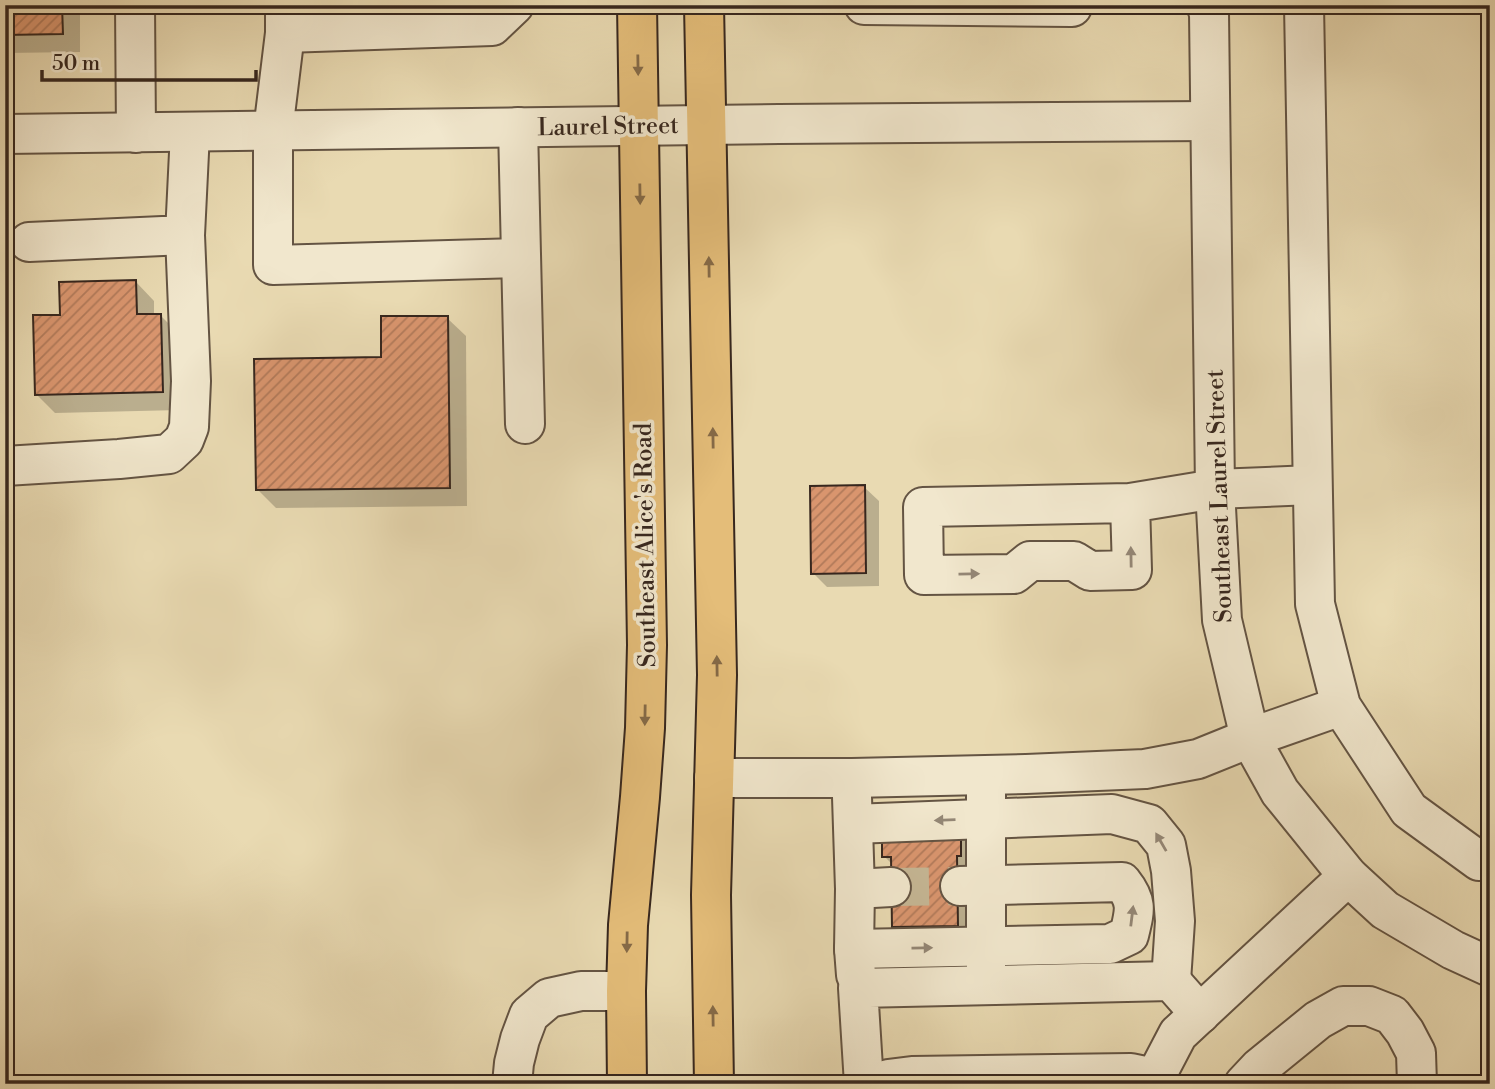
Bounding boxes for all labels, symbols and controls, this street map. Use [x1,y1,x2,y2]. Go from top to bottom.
scale bar [42,38,256,82]
text: 50 m [52,51,100,77]
one-way arrow [632,55,644,77]
street label: Laurel Street [537,111,679,143]
one-way arrow [635,183,646,205]
one-way arrow [703,255,715,277]
street label: Southeast Laurel Street [1201,368,1239,623]
street label: Southeast Alice's Road [629,422,663,668]
one-way arrow [707,427,718,449]
one-way arrow [1126,546,1137,568]
one-way arrow [958,569,980,580]
one-way arrow [711,654,723,676]
one-way arrow [640,704,651,726]
one-way arrow [933,815,955,826]
one-way arrow [1155,832,1167,851]
one-way arrow [1127,905,1138,927]
one-way arrow [621,931,633,953]
one-way arrow [912,942,934,954]
one-way arrow [707,1004,719,1026]

